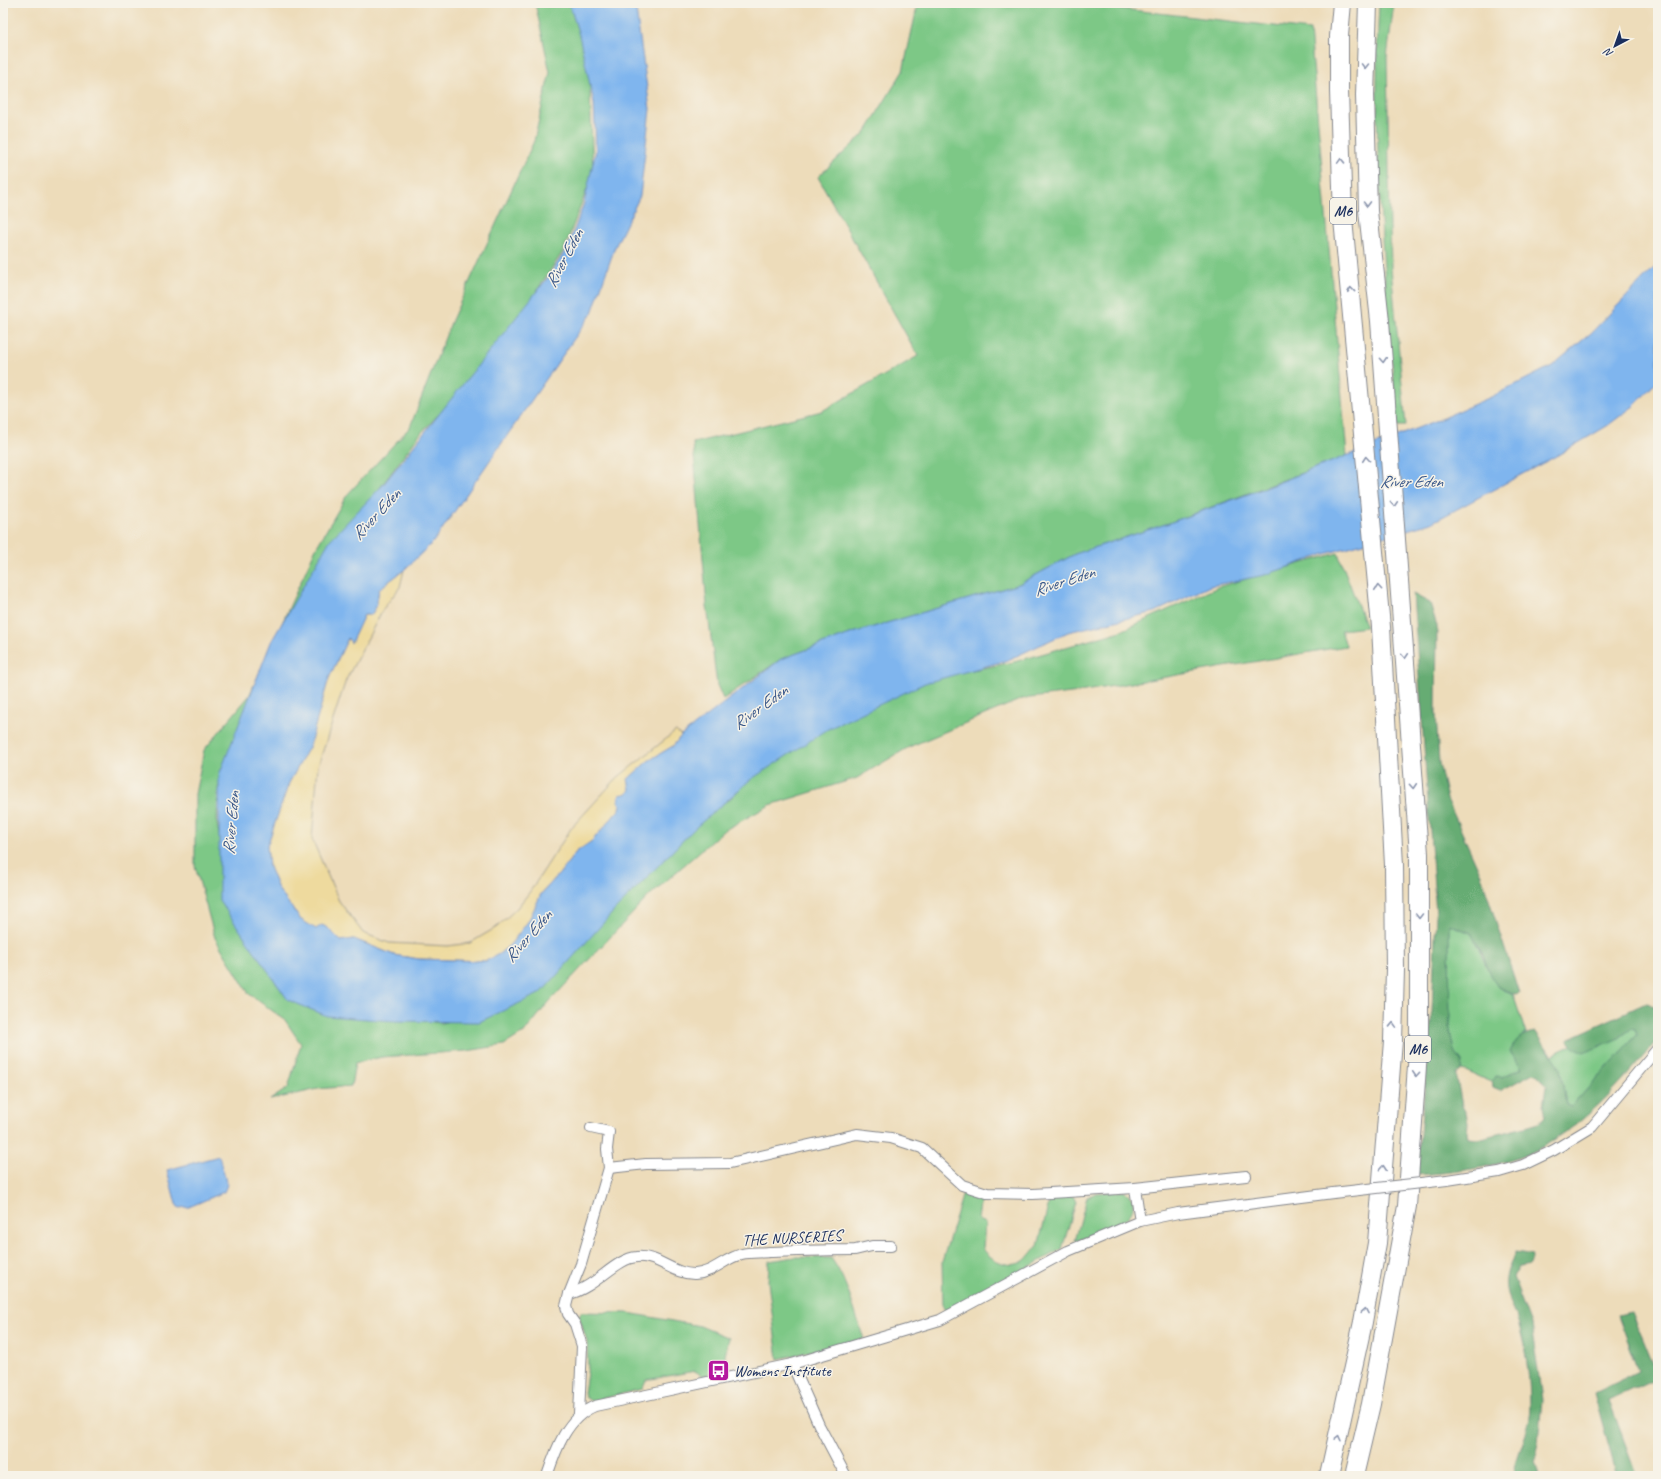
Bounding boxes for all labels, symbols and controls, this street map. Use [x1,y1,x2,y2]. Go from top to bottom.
north arrow [1595,26,1635,66]
text: N [1600,45,1616,61]
one-way arrow [1361,63,1369,69]
one-way arrow [1337,158,1345,164]
road number: M6 [1330,198,1356,224]
one-way arrow [1363,201,1372,207]
water label: River Eden [540,224,589,291]
one-way arrow [1346,287,1355,294]
one-way arrow [1378,357,1387,363]
one-way arrow [1362,456,1371,462]
water label: River Eden [1380,471,1444,492]
water label: River Eden [347,483,406,544]
one-way arrow [1389,501,1398,507]
water label: River Eden [1031,561,1098,601]
one-way arrow [1373,585,1382,591]
one-way arrow [1400,653,1409,659]
water label: River Eden [728,679,793,734]
one-way arrow [1409,783,1418,789]
water label: River Eden [218,790,244,855]
water label: River Eden [500,904,557,967]
one-way arrow [1415,913,1423,919]
one-way arrow [1389,1022,1398,1028]
road number: M6 [1405,1036,1431,1062]
one-way arrow [1412,1070,1421,1077]
one-way arrow [1378,1165,1387,1171]
street label: THE NURSERIES [742,1225,846,1251]
one-way arrow [1360,1308,1369,1314]
bus stop icon: Womens Institute [705,1358,731,1384]
place label: Womens Institute [734,1361,833,1381]
one-way arrow [1333,1435,1342,1442]

